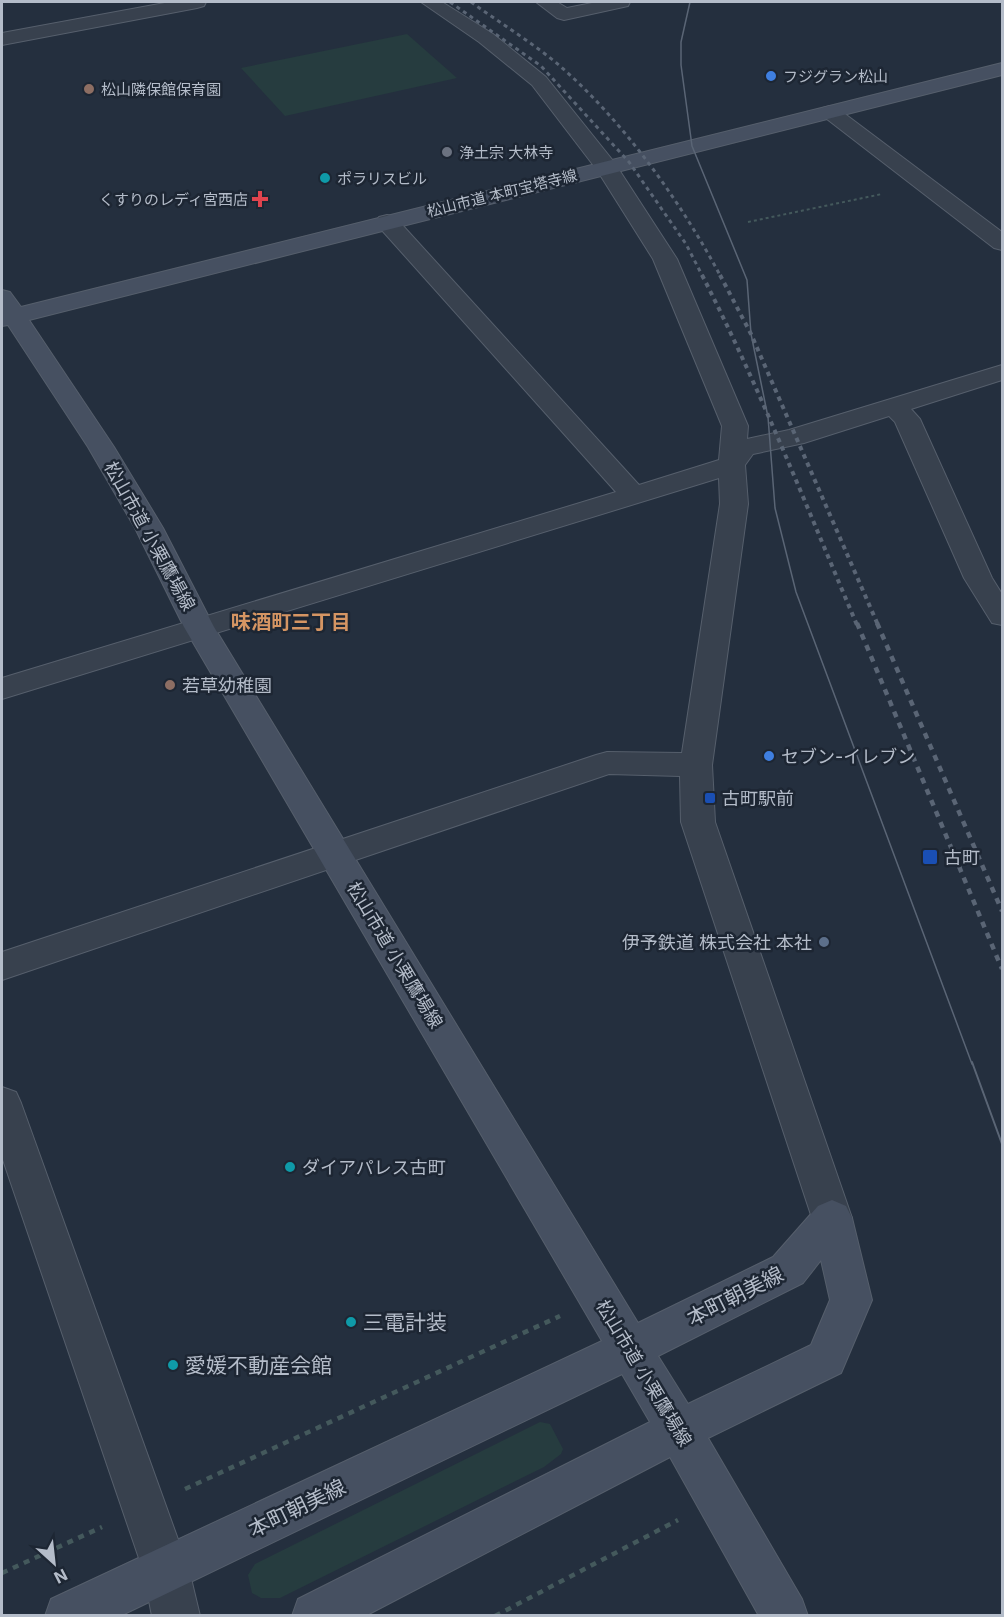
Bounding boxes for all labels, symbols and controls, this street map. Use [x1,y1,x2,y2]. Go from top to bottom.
place label: フジグラン松山 [783,67,888,86]
marker: フジグラン松山 [764,69,778,83]
place label: 松山隣保館保育園 [101,80,221,99]
marker: 松山隣保館保育園 [82,82,96,96]
place label: 浄土宗 大林寺 [459,143,553,162]
marker: 浄土宗 大林寺 [440,145,454,159]
street label: 松山市道 本町宝塔寺線 [425,165,579,221]
place label: ポラリスビル [337,169,427,188]
marker: ポラリスビル [318,171,332,185]
place label: くすりのレディ宮西店 [99,190,248,209]
marker: くすりのレディ宮西店 [253,192,267,206]
street label: 松山市道 小栗鷹場線 [100,458,200,614]
district label: 味酒町三丁目 [231,610,351,634]
place label: 若草幼稚園 [182,675,272,696]
marker: 若草幼稚園 [163,678,177,692]
place label: セブン-イレブン [781,746,915,767]
marker: セブン-イレブン [762,749,776,763]
place label: 古町駅前 [722,788,794,809]
marker: 古町駅前 [703,791,717,805]
place label: 古町 [944,847,980,868]
marker: 古町 [921,848,939,866]
street label: 松山市道 小栗鷹場線 [343,878,447,1032]
place label: 伊予鉄道 株式会社 本社 [622,932,812,953]
marker: 伊予鉄道 株式会社 本社 [817,935,831,949]
place label: ダイアパレス古町 [302,1157,446,1178]
marker: ダイアパレス古町 [283,1160,297,1174]
street label: 本町朝美線 [683,1261,787,1331]
street label: 松山市道 小栗鷹場線 [592,1296,696,1450]
place label: 三電計装 [363,1310,447,1335]
marker: 三電計装 [344,1315,358,1329]
place label: 愛媛不動産会館 [185,1353,332,1378]
marker: 愛媛不動産会館 [166,1358,180,1372]
street label: 本町朝美線 [244,1474,350,1542]
north arrow [24,1533,84,1593]
text: N [51,1565,71,1588]

